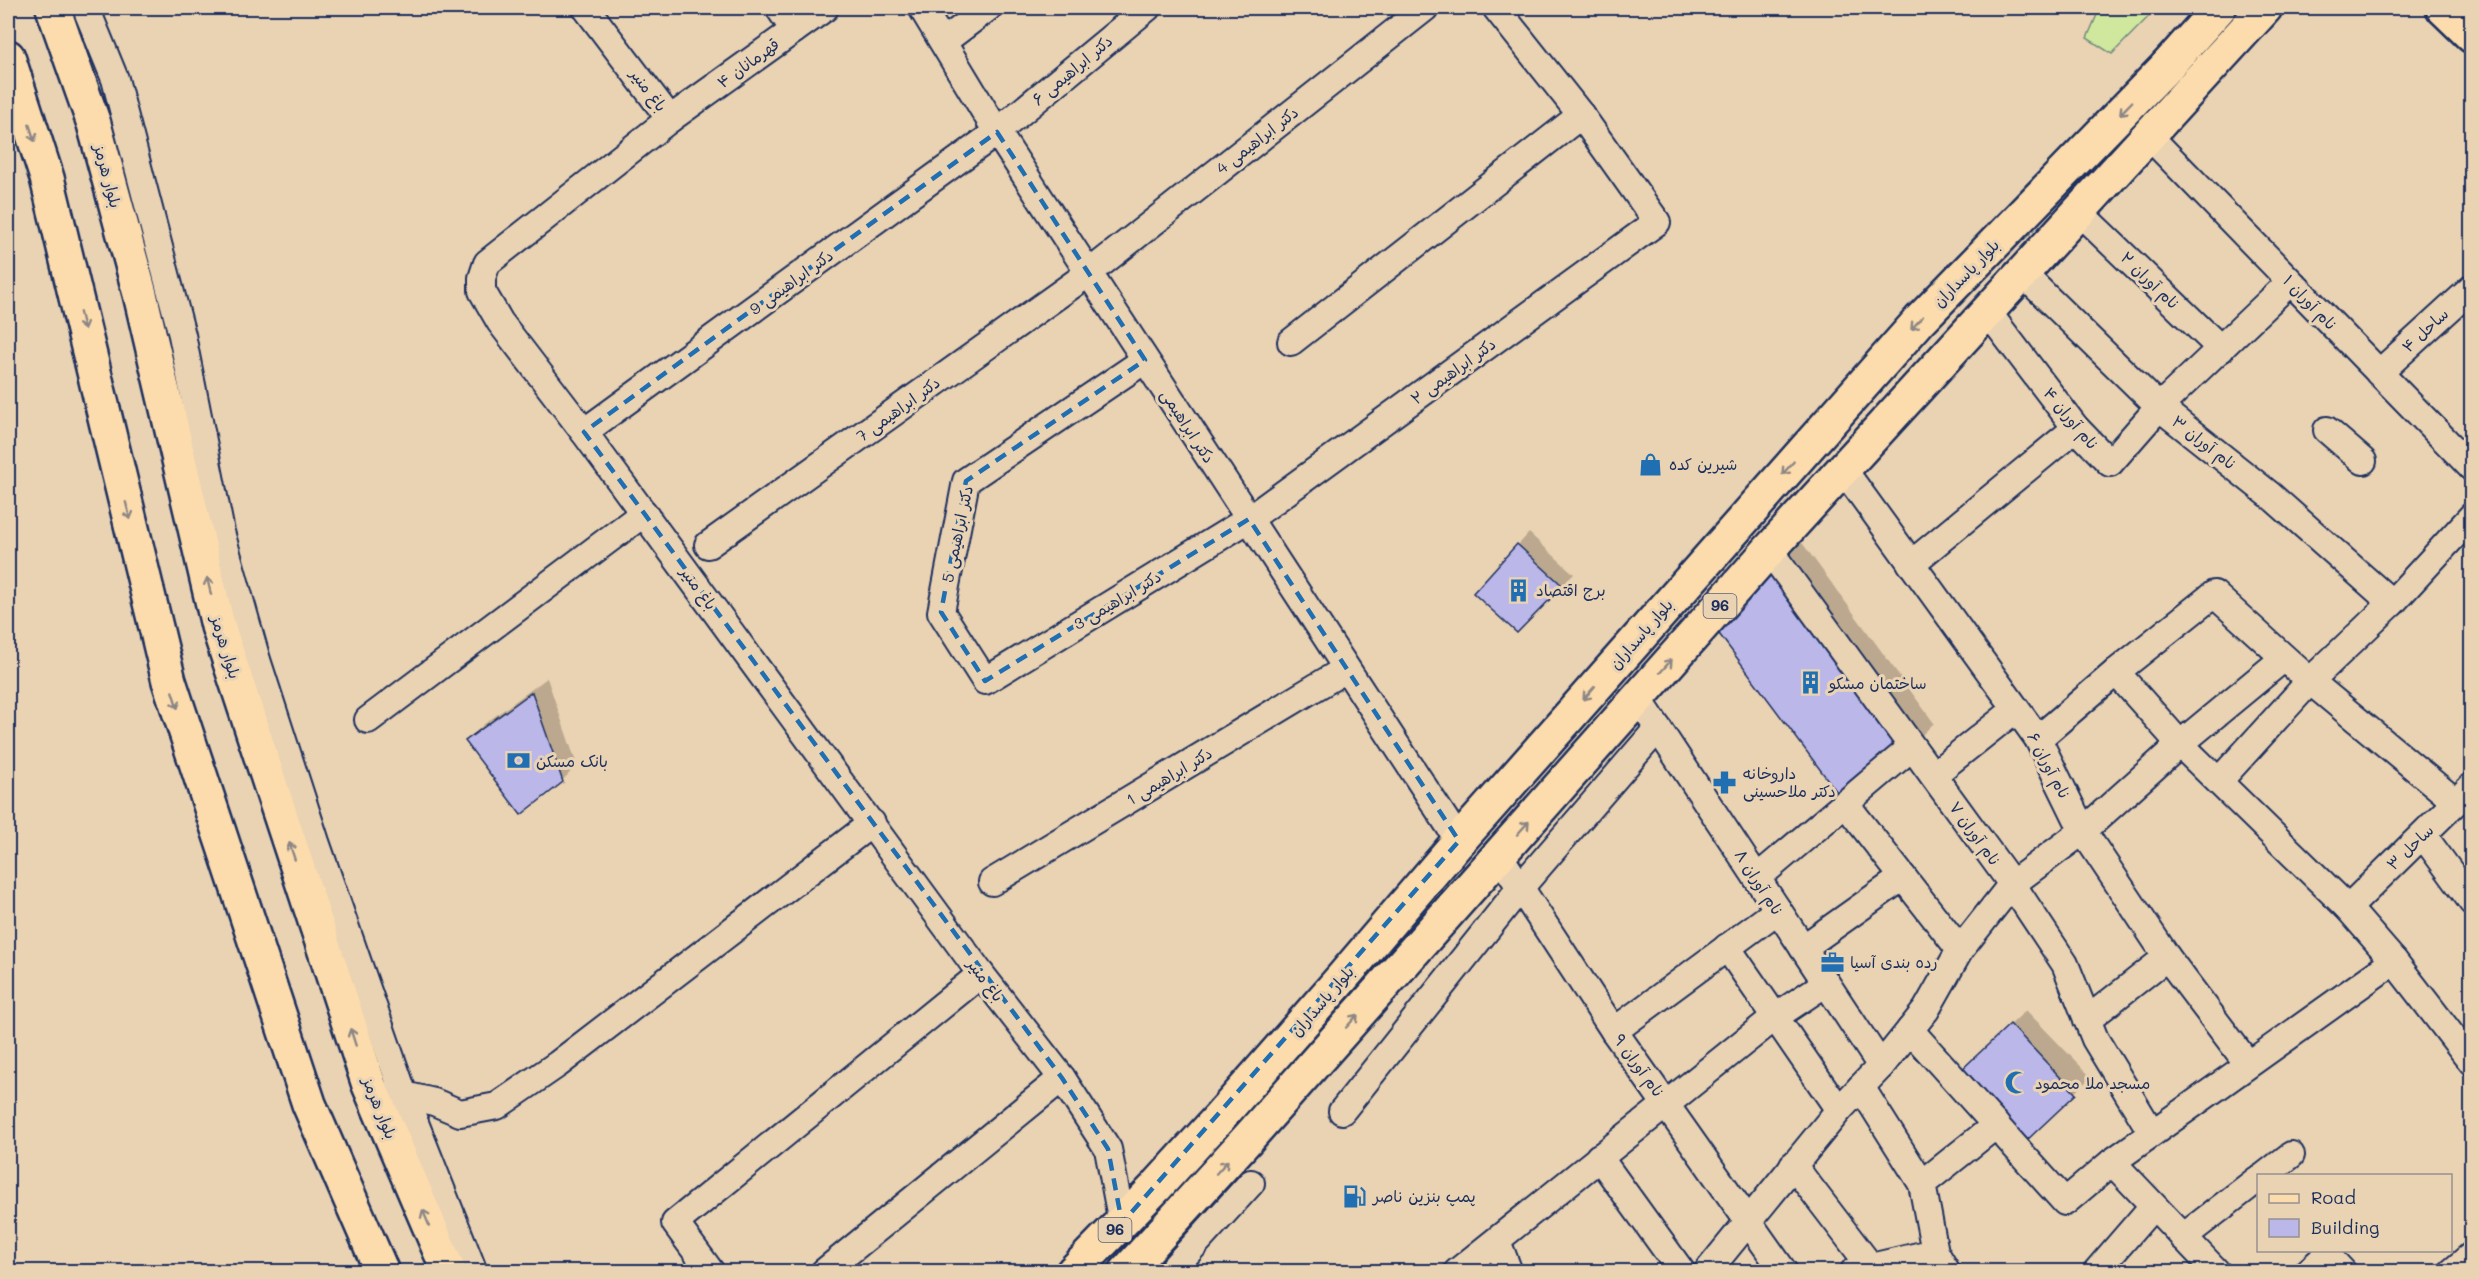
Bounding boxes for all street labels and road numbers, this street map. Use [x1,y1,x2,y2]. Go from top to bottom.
street label: دکتر ابراهیمی ۶ [1027,30,1117,110]
street label: قهرمانان ۴ [712,33,783,92]
street label: باغ منیر [624,62,672,117]
street label: دکتر ابراهیمی 4 [1211,101,1303,179]
street label: بلوار هرمز [88,140,127,210]
street label: بلوار پاسداران [1928,234,2004,312]
street label: دکتر ابراهیمی 9 [745,244,837,320]
street label: نام آوران ۲ [2115,247,2184,315]
street label: نام آوران ۱ [2277,270,2342,336]
street label: ساحل ۴ [2397,303,2452,356]
street label: دکتر ابراهیمی ۲ [1406,333,1500,409]
street label: دکتر ابراهیمی 7 [852,371,944,447]
street label: نام آوران ۴ [2037,382,2103,455]
street label: دکتر ابراهیمی [1156,385,1220,467]
street label: نام آوران ۳ [2166,410,2241,476]
street label: دکتر ابراهیمی 5 [936,484,978,584]
street label: باغ منیر [674,560,722,615]
street label: دکتر ابراهیمی 3 [1069,565,1165,635]
street label: بلوار پاسداران [1604,594,1678,674]
road number: 96 [1704,594,1736,618]
street label: بلوار هرمز [205,611,246,681]
street label: نام آوران ۶ [2021,728,2076,803]
street label: دکتر ابراهیمی 1 [1122,742,1216,810]
street label: نام آوران ۷ [1943,797,2006,871]
street label: ساحل ۳ [2382,819,2438,874]
street label: نام آوران ۸ [1728,845,1788,920]
street label: باغ منیر [961,952,1009,1007]
street label: بلوار پاسداران [1285,961,1359,1041]
street label: نام آوران ۹ [1607,1029,1669,1102]
street label: بلوار هرمز [357,1072,402,1142]
road number: 96 [1098,1218,1132,1242]

